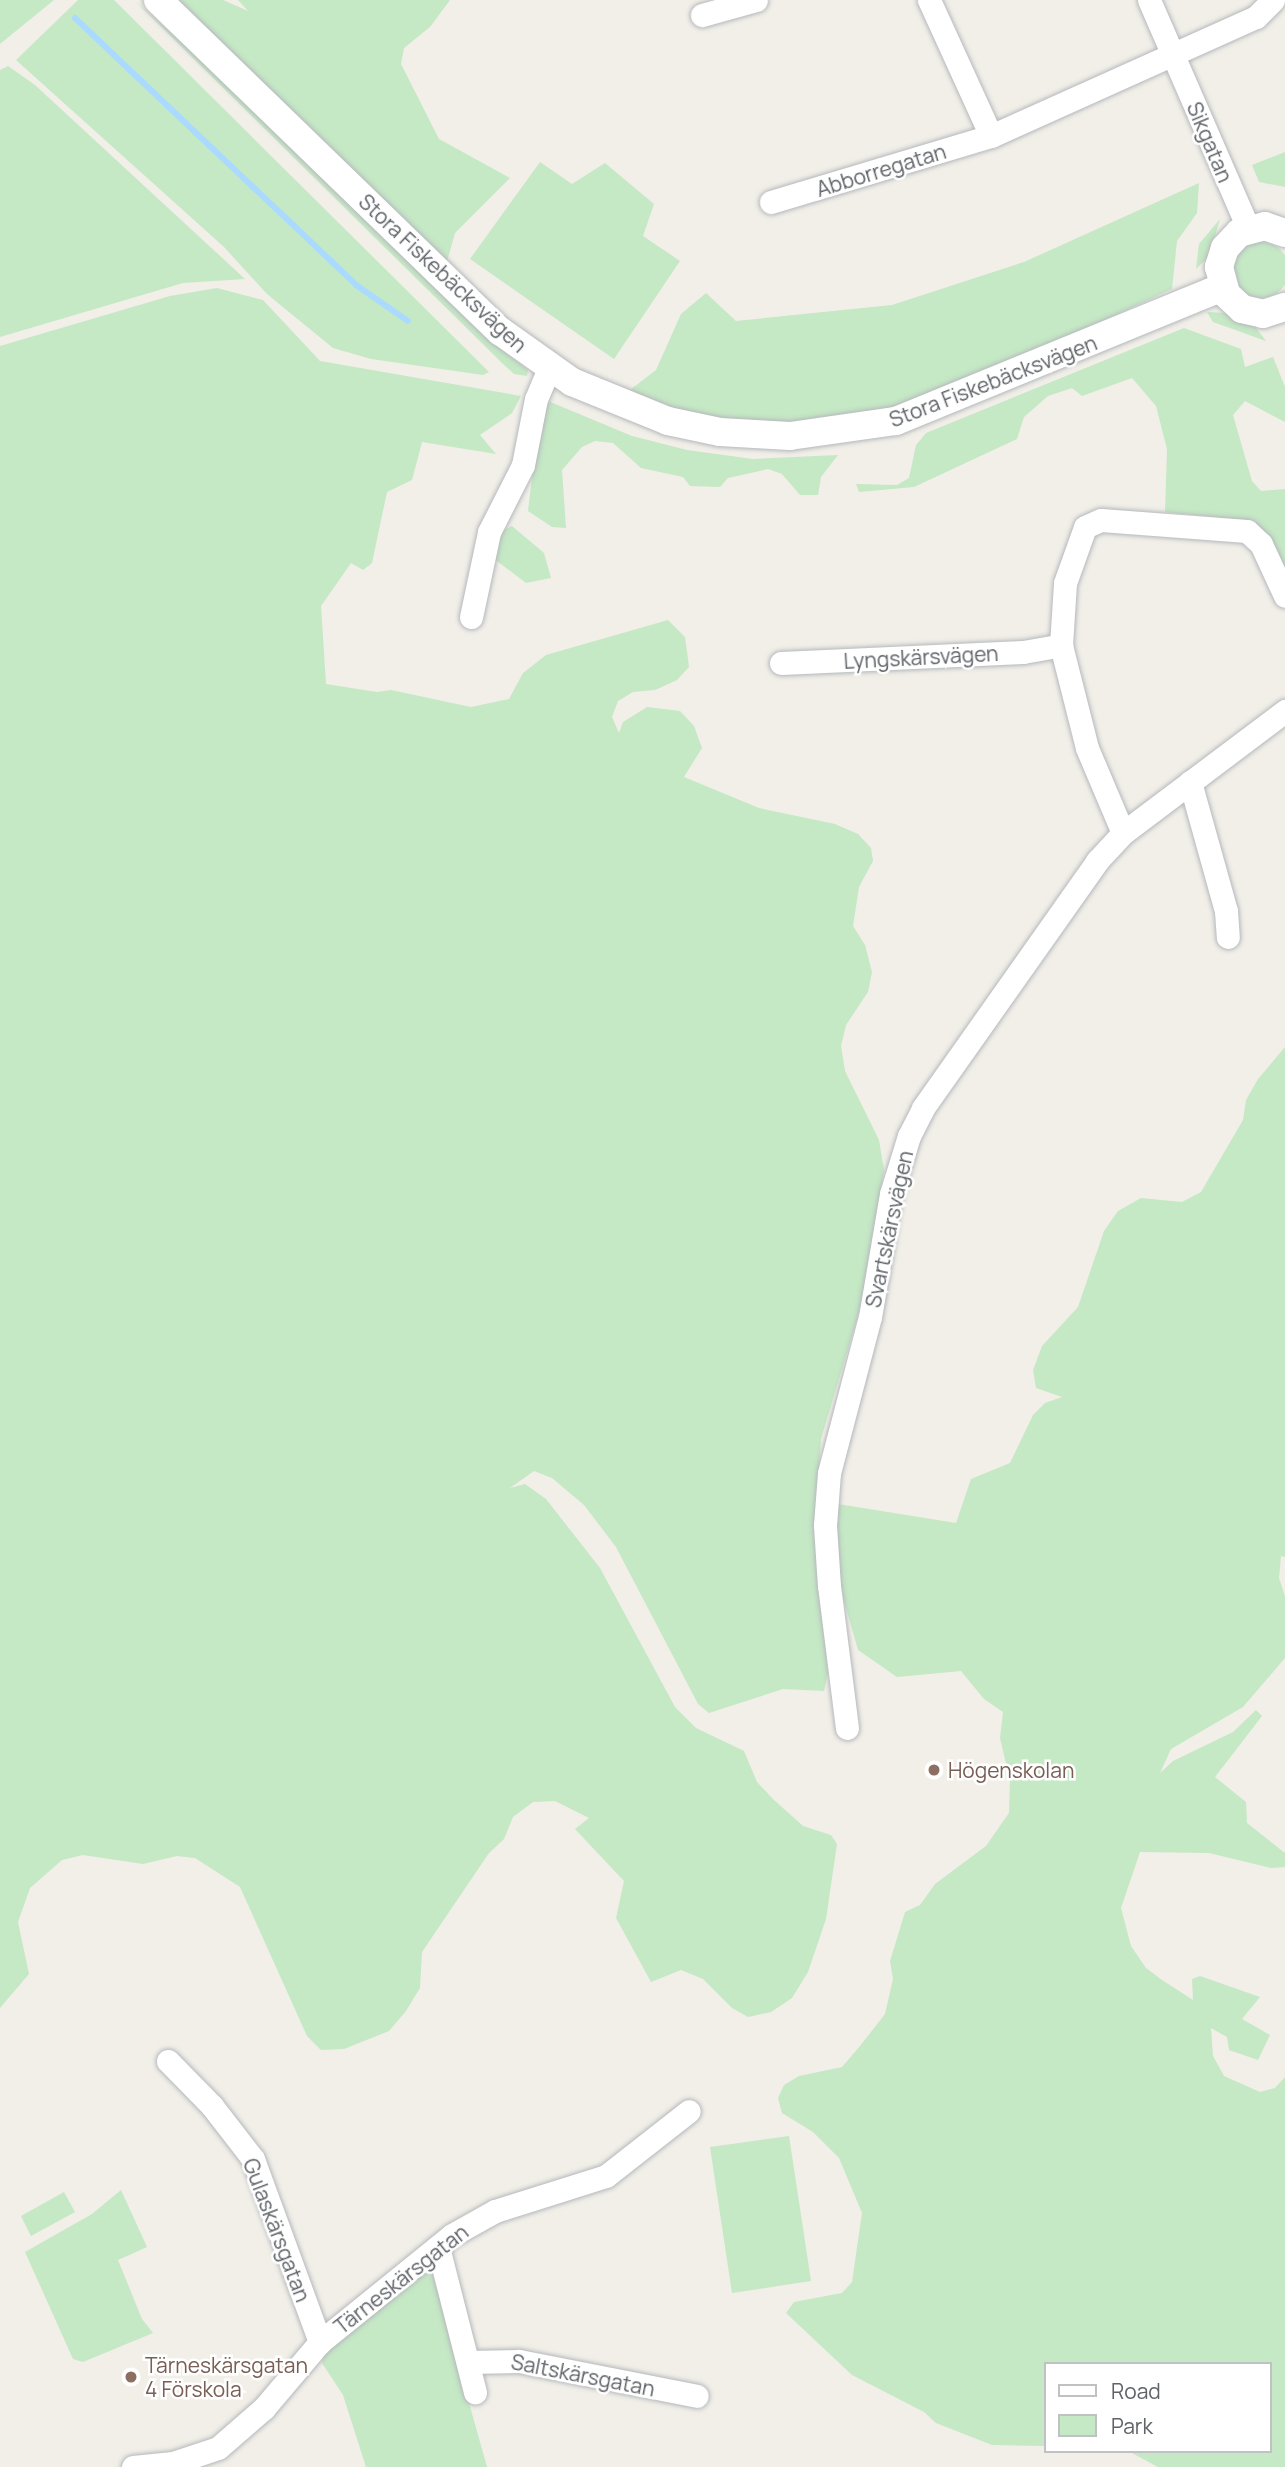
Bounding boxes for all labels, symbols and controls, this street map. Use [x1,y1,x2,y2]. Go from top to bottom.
street label: Sikgatan [1182,98,1238,186]
street label: Abborregatan [813,138,949,202]
street label: Stora Fiskebäcksvägen [354,189,532,357]
street label: Stora Fiskebäcksvägen [886,330,1100,432]
street label: Lyngskärsvägen [843,640,999,674]
street label: Svartskärsvägen [860,1148,918,1310]
place label: Högenskolan [948,1757,1074,1783]
marker: Högenskolan [926,1762,942,1778]
street label: Gulaskärsgatan [238,2155,316,2305]
street label: Tärneskärsgatan [329,2219,473,2339]
street label: Saltskärsgatan [509,2349,657,2401]
place label: Tärneskärsgatan 4 Förskola [145,2352,308,2402]
legend [1044,2362,1271,2453]
marker: Tärneskärsgatan 4 Förskola [123,2369,139,2385]
text: Road [1111,2377,1161,2405]
text: Park [1111,2412,1153,2440]

